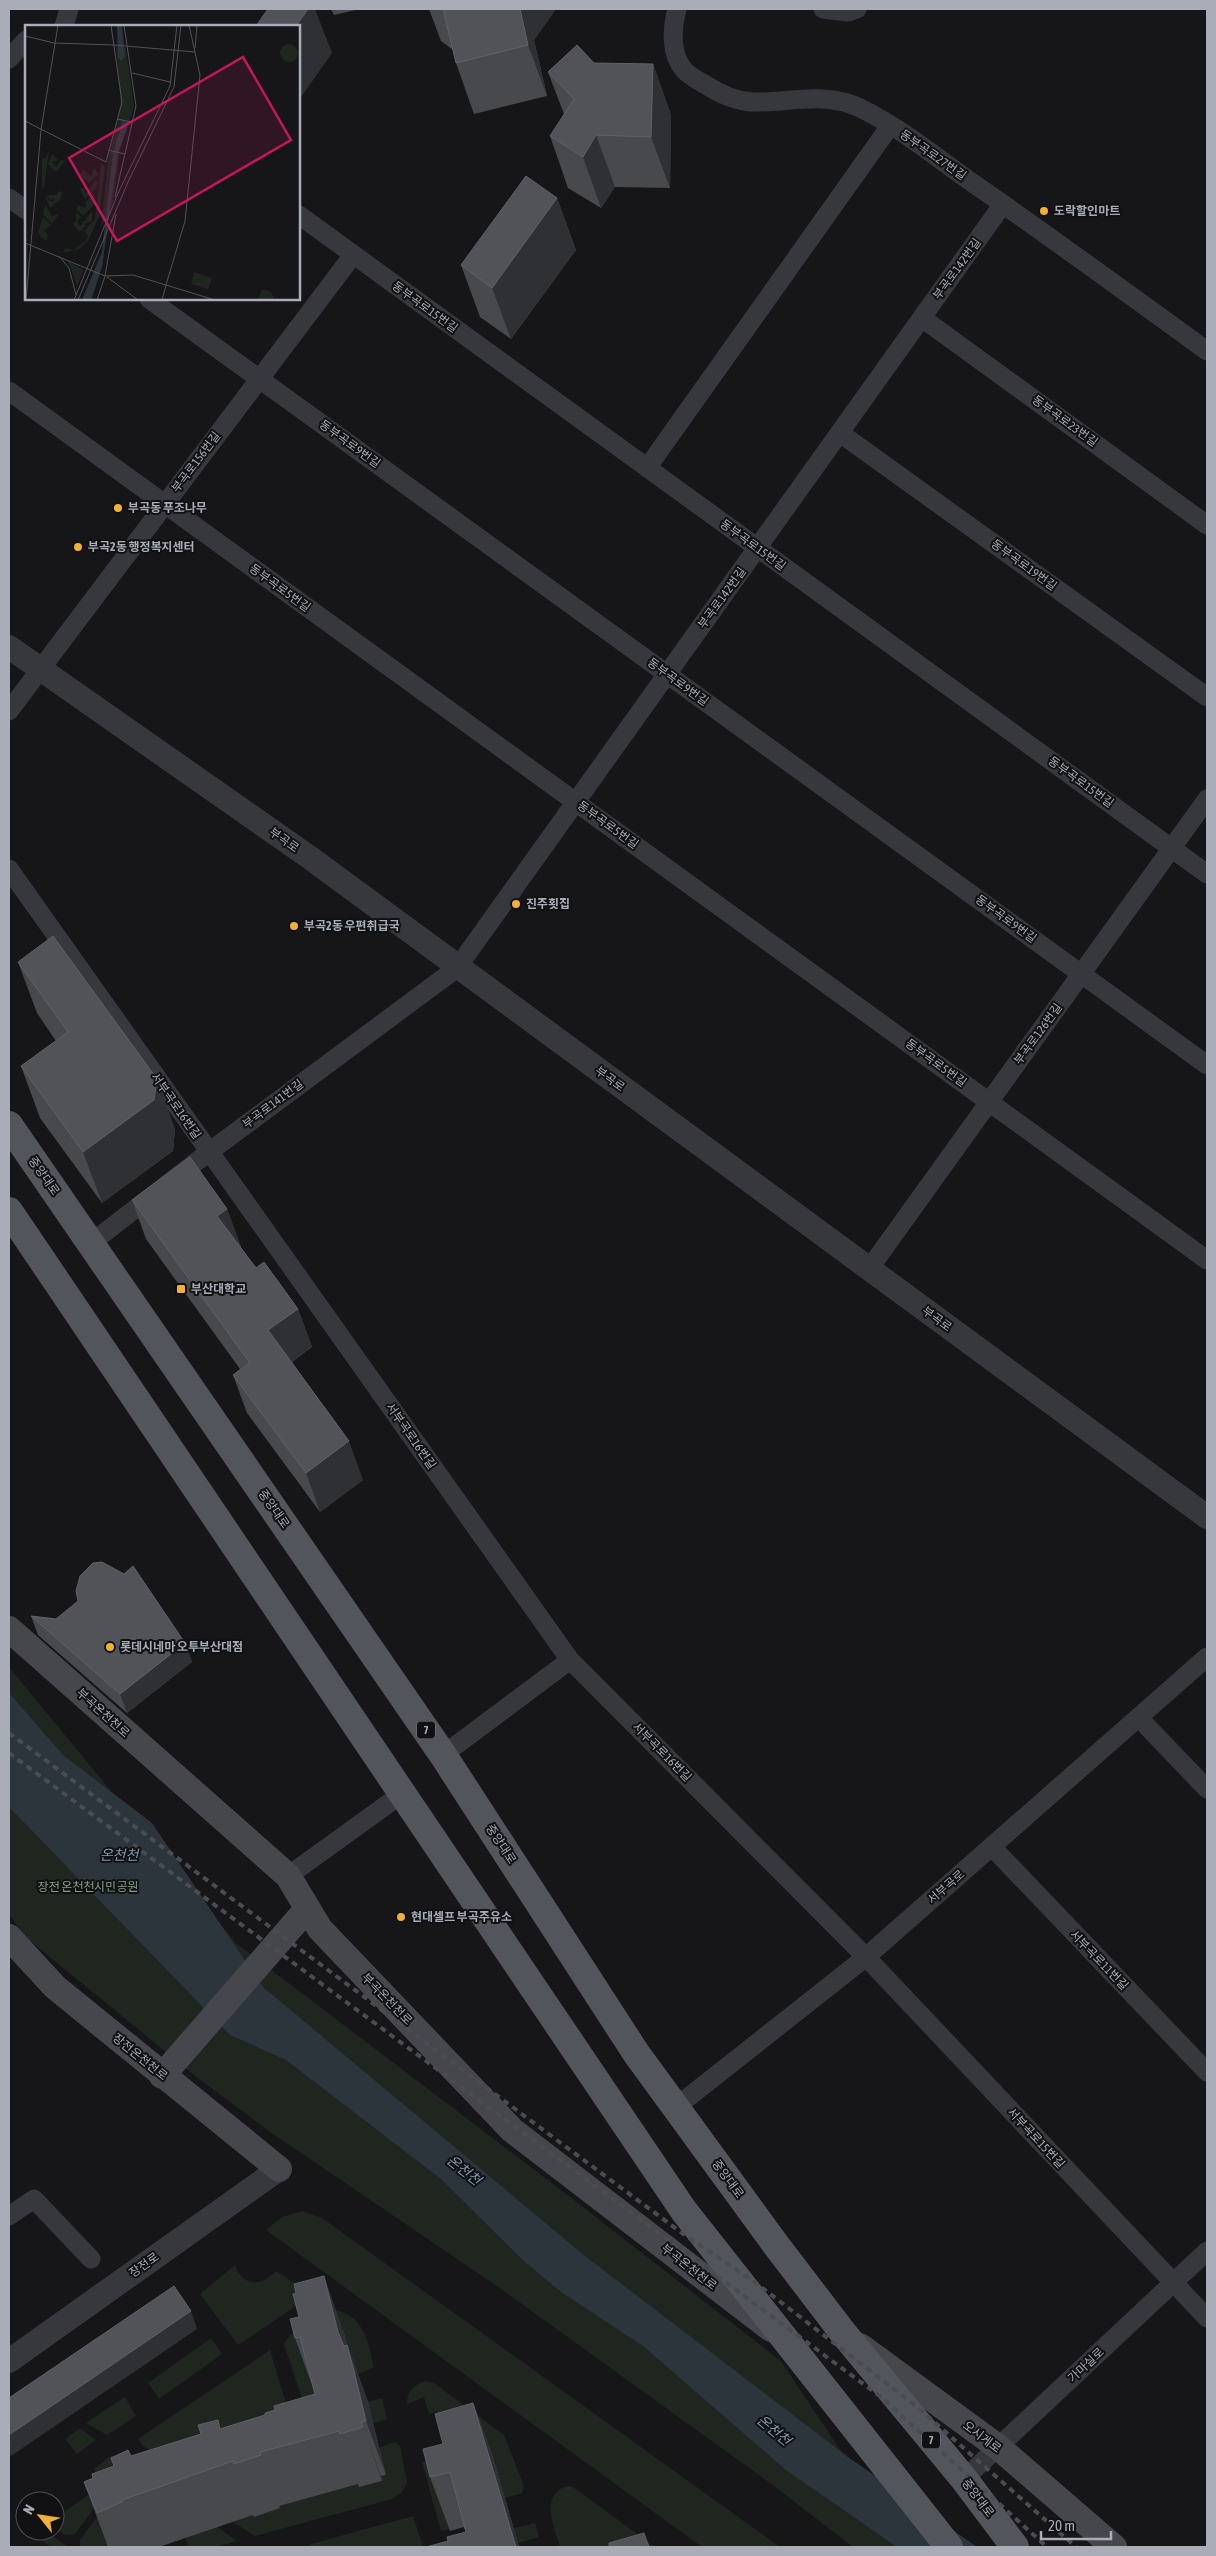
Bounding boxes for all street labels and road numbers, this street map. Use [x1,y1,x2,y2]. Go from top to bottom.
street label: 동부곡로27번길 [897,127,969,183]
street label: 부곡로142번길 [930,236,984,302]
street label: 동부곡로15번길 [390,279,460,335]
street label: 동부곡로23번길 [1030,393,1100,449]
street label: 동부곡로9번길 [317,417,383,471]
street label: 부곡로156번길 [169,429,223,495]
street label: 동부곡로15번길 [718,517,788,573]
street label: 동부곡로19번길 [989,537,1059,593]
street label: 동부곡로5번길 [247,561,313,615]
street label: 부곡로142번길 [695,565,749,631]
street label: 동부곡로9번길 [645,655,711,709]
street label: 동부곡로15번길 [1046,754,1116,810]
street label: 동부곡로5번길 [575,798,641,852]
street label: 부곡로 [266,825,302,855]
street label: 동부곡로9번길 [973,892,1039,946]
street label: 부곡로126번길 [1011,1001,1065,1067]
street label: 동부곡로5번길 [903,1036,969,1090]
street label: 부곡로 [592,1064,628,1094]
street label: 서부곡로16번길 [148,1070,204,1142]
street label: 부곡로141번길 [240,1077,306,1131]
street label: 중앙대로 [26,1154,62,1198]
street label: 부곡로 [919,1304,955,1334]
street label: 서부곡로16번길 [383,1400,439,1472]
street label: 중앙대로 [256,1487,292,1531]
street label: 부곡온천천로 [74,1686,132,1740]
street label: 서부곡로16번길 [630,1720,694,1784]
road number: 7 [417,1722,435,1738]
street label: 중앙대로 [483,1822,519,1866]
street label: 서부곡로 [925,1867,967,1907]
street label: 서부곡로11번길 [1067,1927,1131,1993]
street label: 부곡온천천로 [359,1970,415,2028]
street label: 장전온천천로 [110,2031,170,2083]
street label: 서부곡로15번길 [1004,2105,1068,2171]
street label: 중앙대로 [709,2157,747,2201]
street label: 부곡온천천로 [659,2241,719,2293]
street label: 장전로 [126,2250,162,2280]
street label: 가마실로 [1065,2345,1107,2385]
street label: 오시게로 [960,2418,1004,2456]
road number: 7 [922,2432,940,2448]
street label: 중앙대로 [959,2476,997,2520]

